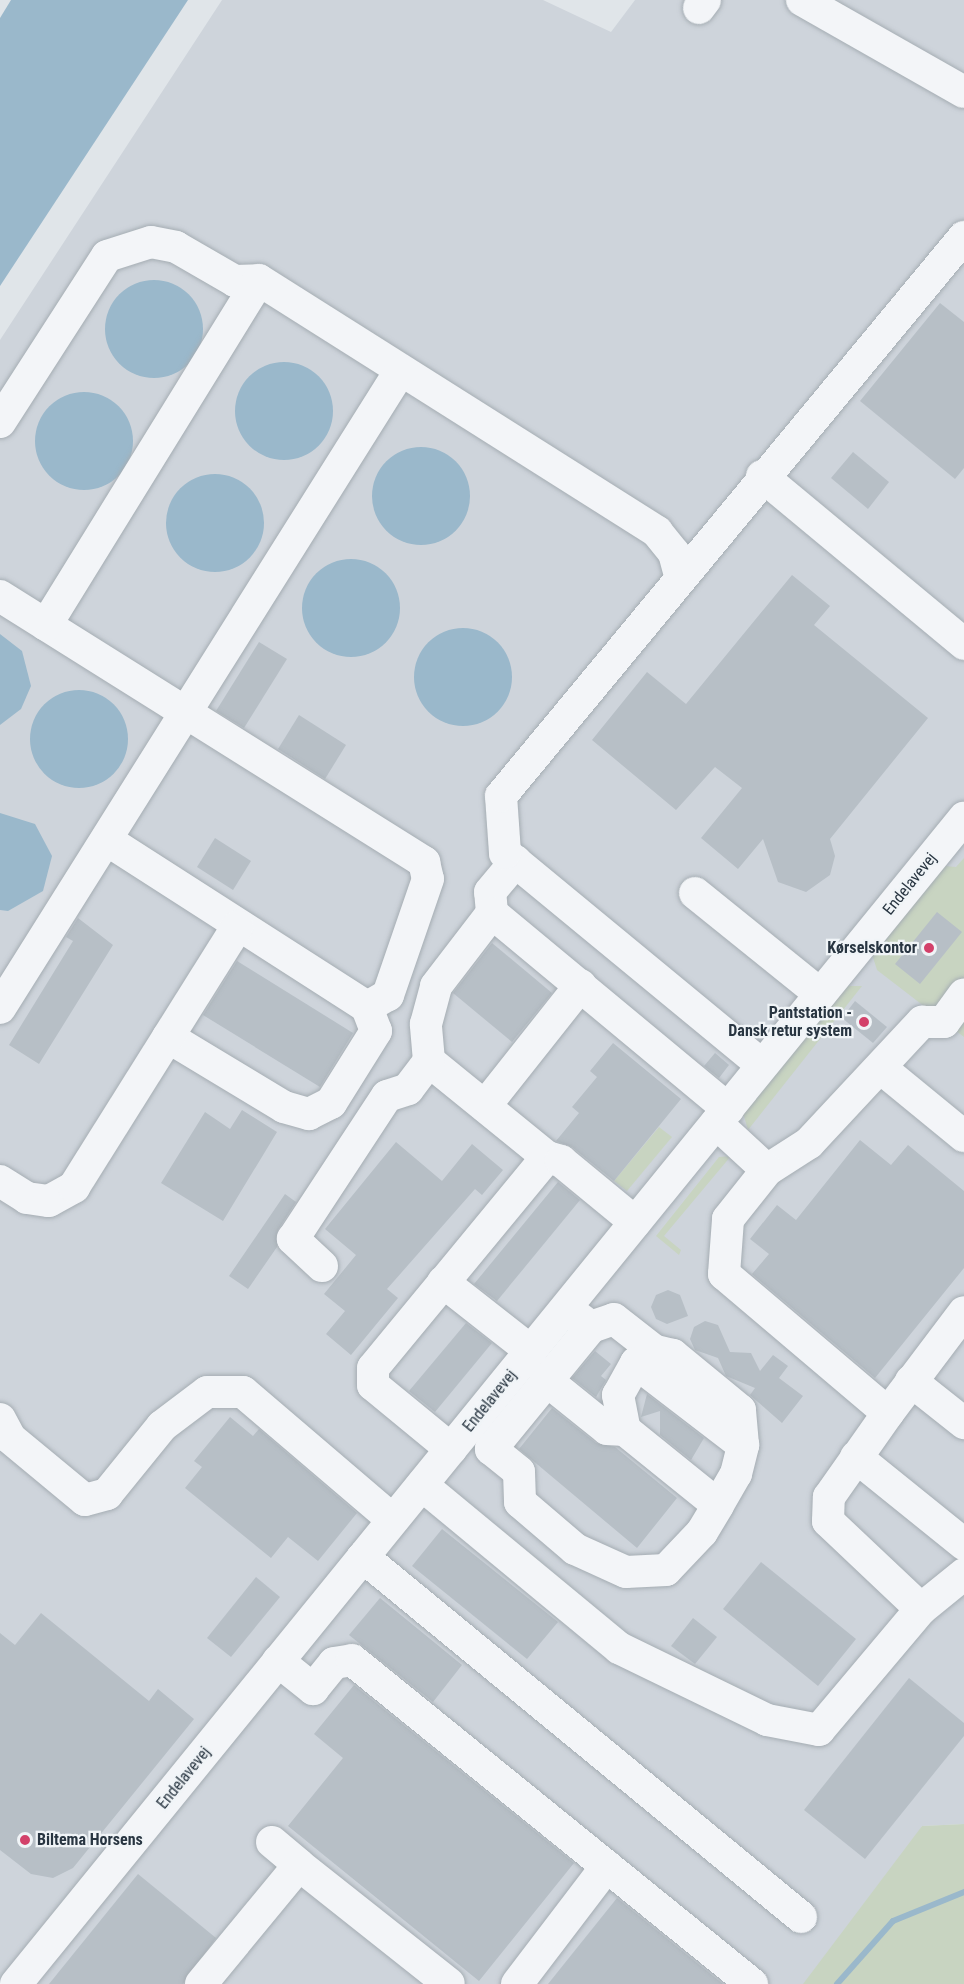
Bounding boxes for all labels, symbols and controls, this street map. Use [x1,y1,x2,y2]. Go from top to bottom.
street label: Endelavevej [879,849,941,919]
place label: Kørselskontor [827,938,917,958]
marker: Kørselskontor [922,941,936,955]
place label: Pantstation - Dansk retur system [728,1003,852,1041]
marker: Pantstation - Dansk retur system [857,1015,871,1029]
street label: Endelavevej [459,1366,521,1436]
street label: Endelavevej [153,1743,215,1813]
place label: Biltema Horsens [37,1830,143,1850]
marker: Biltema Horsens [18,1833,32,1847]

